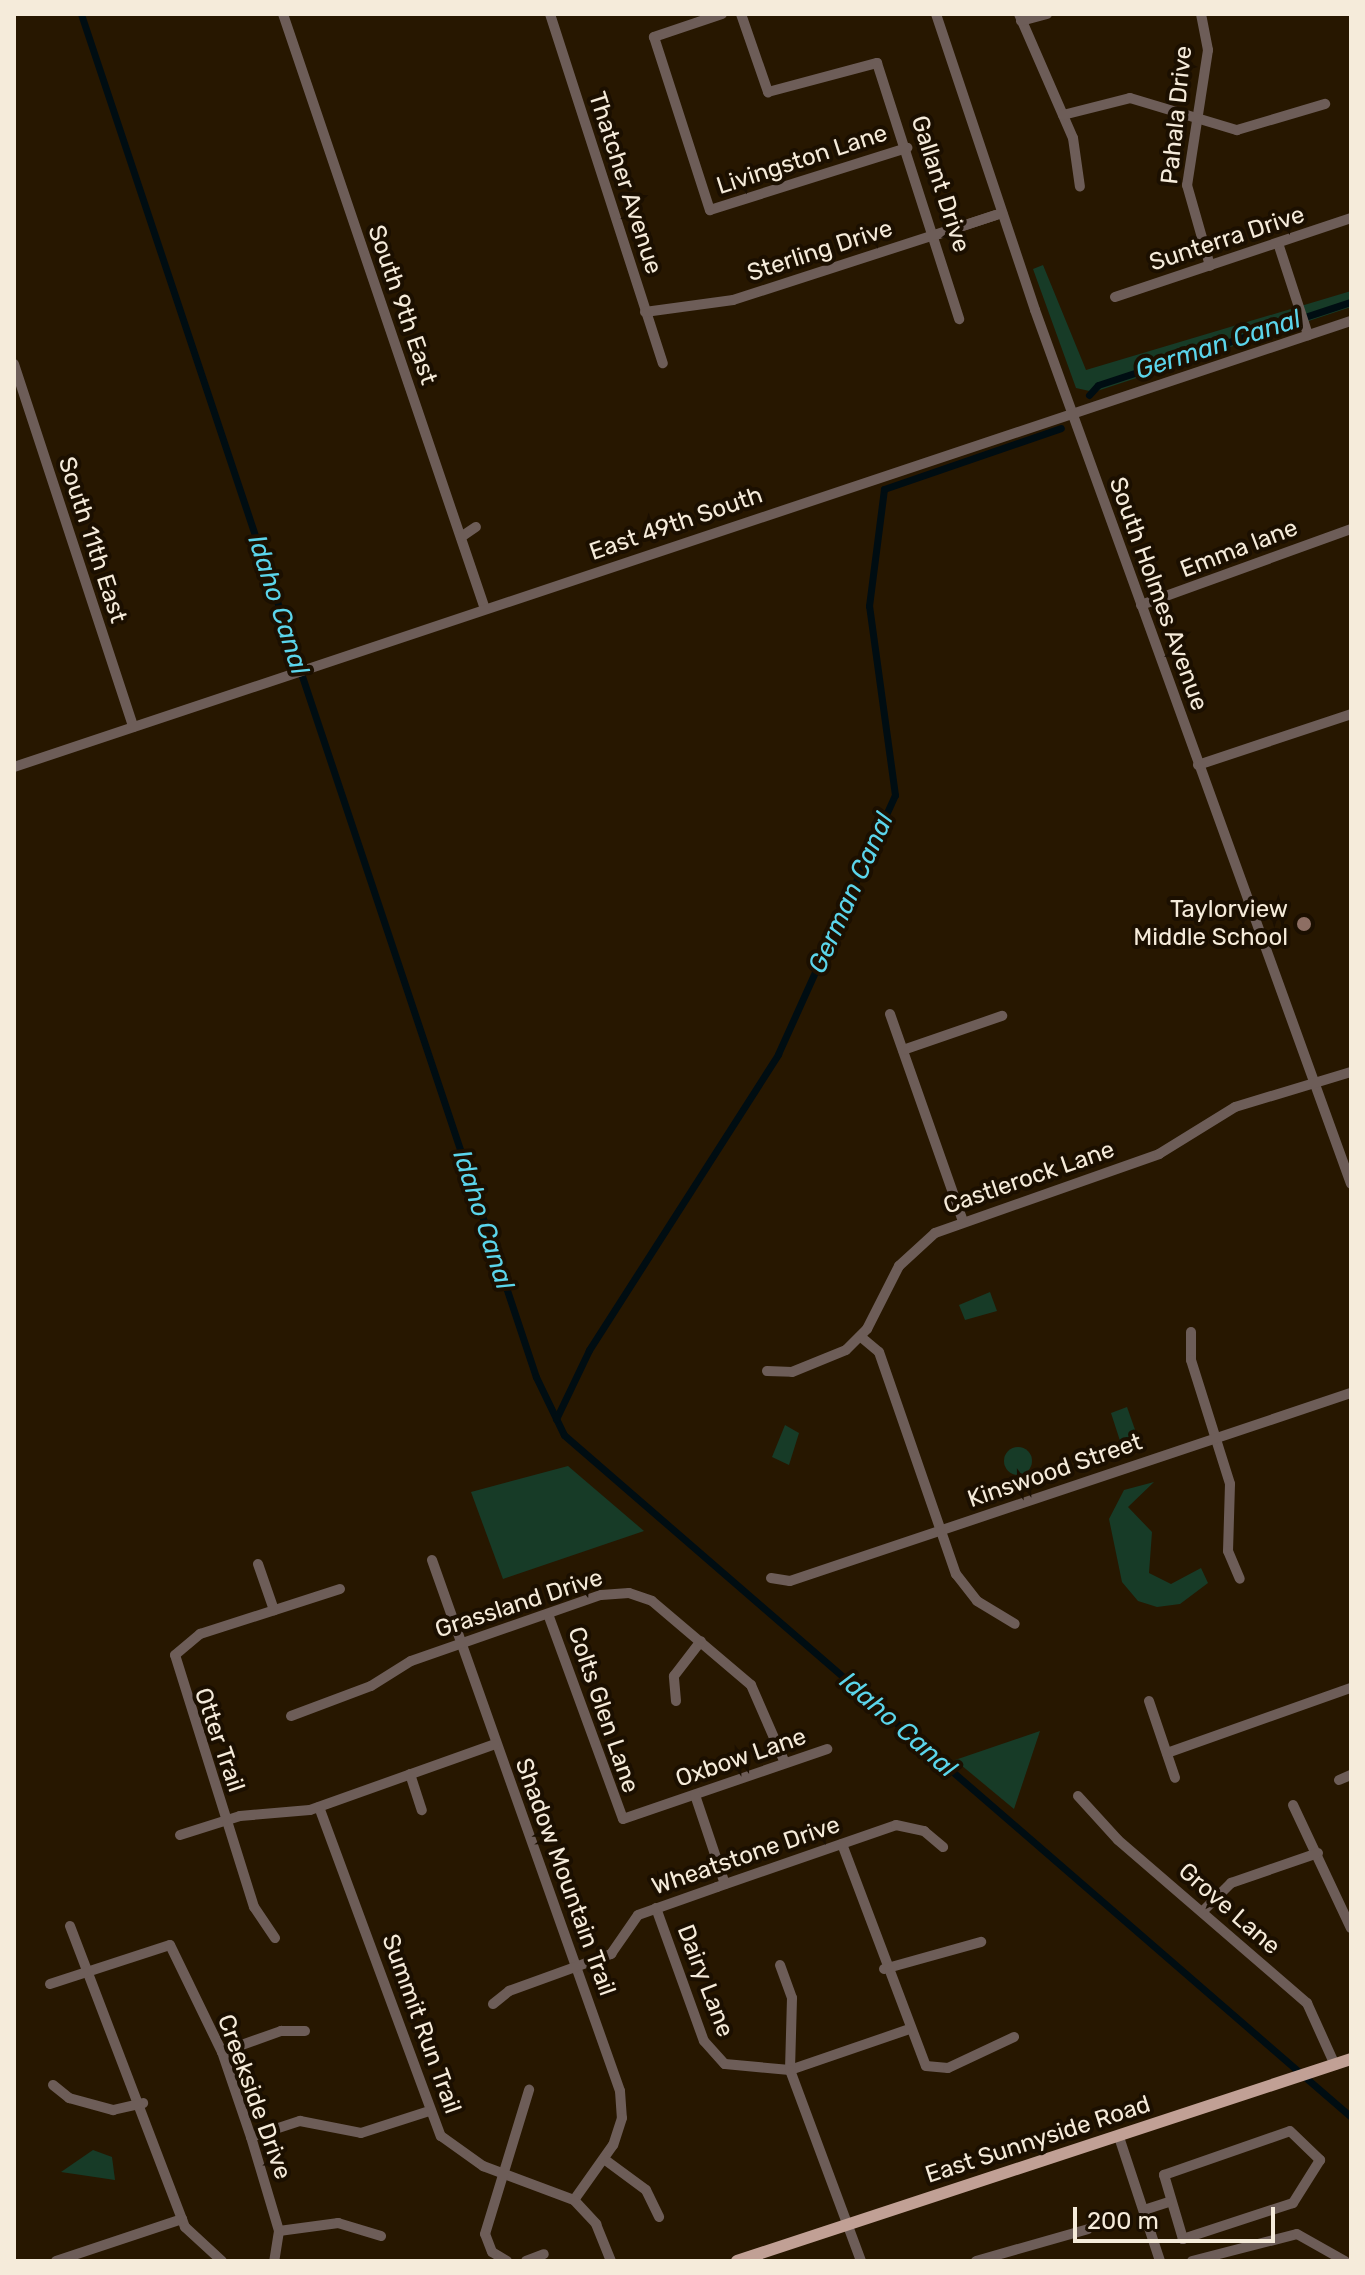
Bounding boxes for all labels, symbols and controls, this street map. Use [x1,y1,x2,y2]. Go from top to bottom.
street label: Pahala Drive [1155,44,1199,186]
street label: Thatcher Avenue [582,88,668,278]
street label: Gallant Drive [904,112,976,256]
street label: Livingston Lane [713,119,891,201]
street label: Sunterra Drive [1146,200,1308,278]
street label: Sterling Drive [744,214,896,288]
street label: South 9th East [361,222,443,388]
water label: German Canal [1131,303,1305,387]
street label: South 11th East [52,453,132,627]
street label: South Holmes Avenue [1102,473,1214,715]
street label: East 49th South [586,481,766,567]
street label: Emma lane [1176,513,1302,585]
water label: Idaho Canal [241,531,315,679]
water label: German Canal [802,808,900,978]
place label: Taylorview Middle School [1133,896,1288,952]
marker: Taylorview Middle School [1295,915,1313,933]
street label: Castlerock Lane [940,1135,1118,1221]
water label: Idaho Canal [446,1146,520,1294]
street label: Kinswood Street [964,1428,1146,1514]
street label: Grassland Drive [432,1563,606,1645]
street label: Colts Glen Lane [561,1623,645,1797]
water label: Idaho Canal [833,1666,963,1784]
street label: Otter Trail [188,1684,250,1796]
street label: Oxbow Lane [672,1722,810,1794]
street label: Shadow Mountain Trail [508,1754,622,2000]
street label: Wheatstone Drive [648,1810,844,1902]
street label: Grove Lane [1172,1857,1286,1961]
street label: Dairy Lane [670,1920,740,2042]
street label: Summit Run Trail [375,1930,467,2118]
street label: Creekside Drive [211,2011,297,2183]
street label: East Sunnyside Road [922,2090,1154,2190]
scale bar [1077,2191,1279,2241]
text: 200 m [1087,2207,1159,2235]

